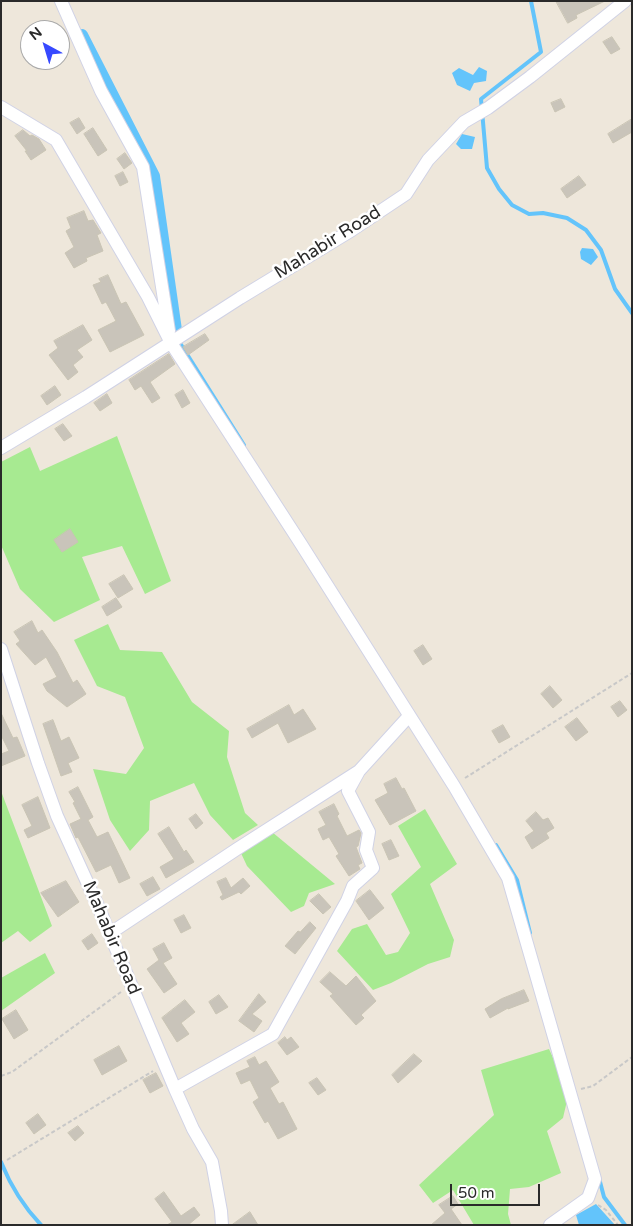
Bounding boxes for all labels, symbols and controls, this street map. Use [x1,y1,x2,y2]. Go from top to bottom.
north arrow [20,20,70,70]
text: N [26,24,46,44]
street label: Mahabir Road [271,202,385,284]
street label: Mahabir Road [77,878,145,998]
scale bar [453,1174,543,1206]
text: 50 m [458,1184,495,1202]

